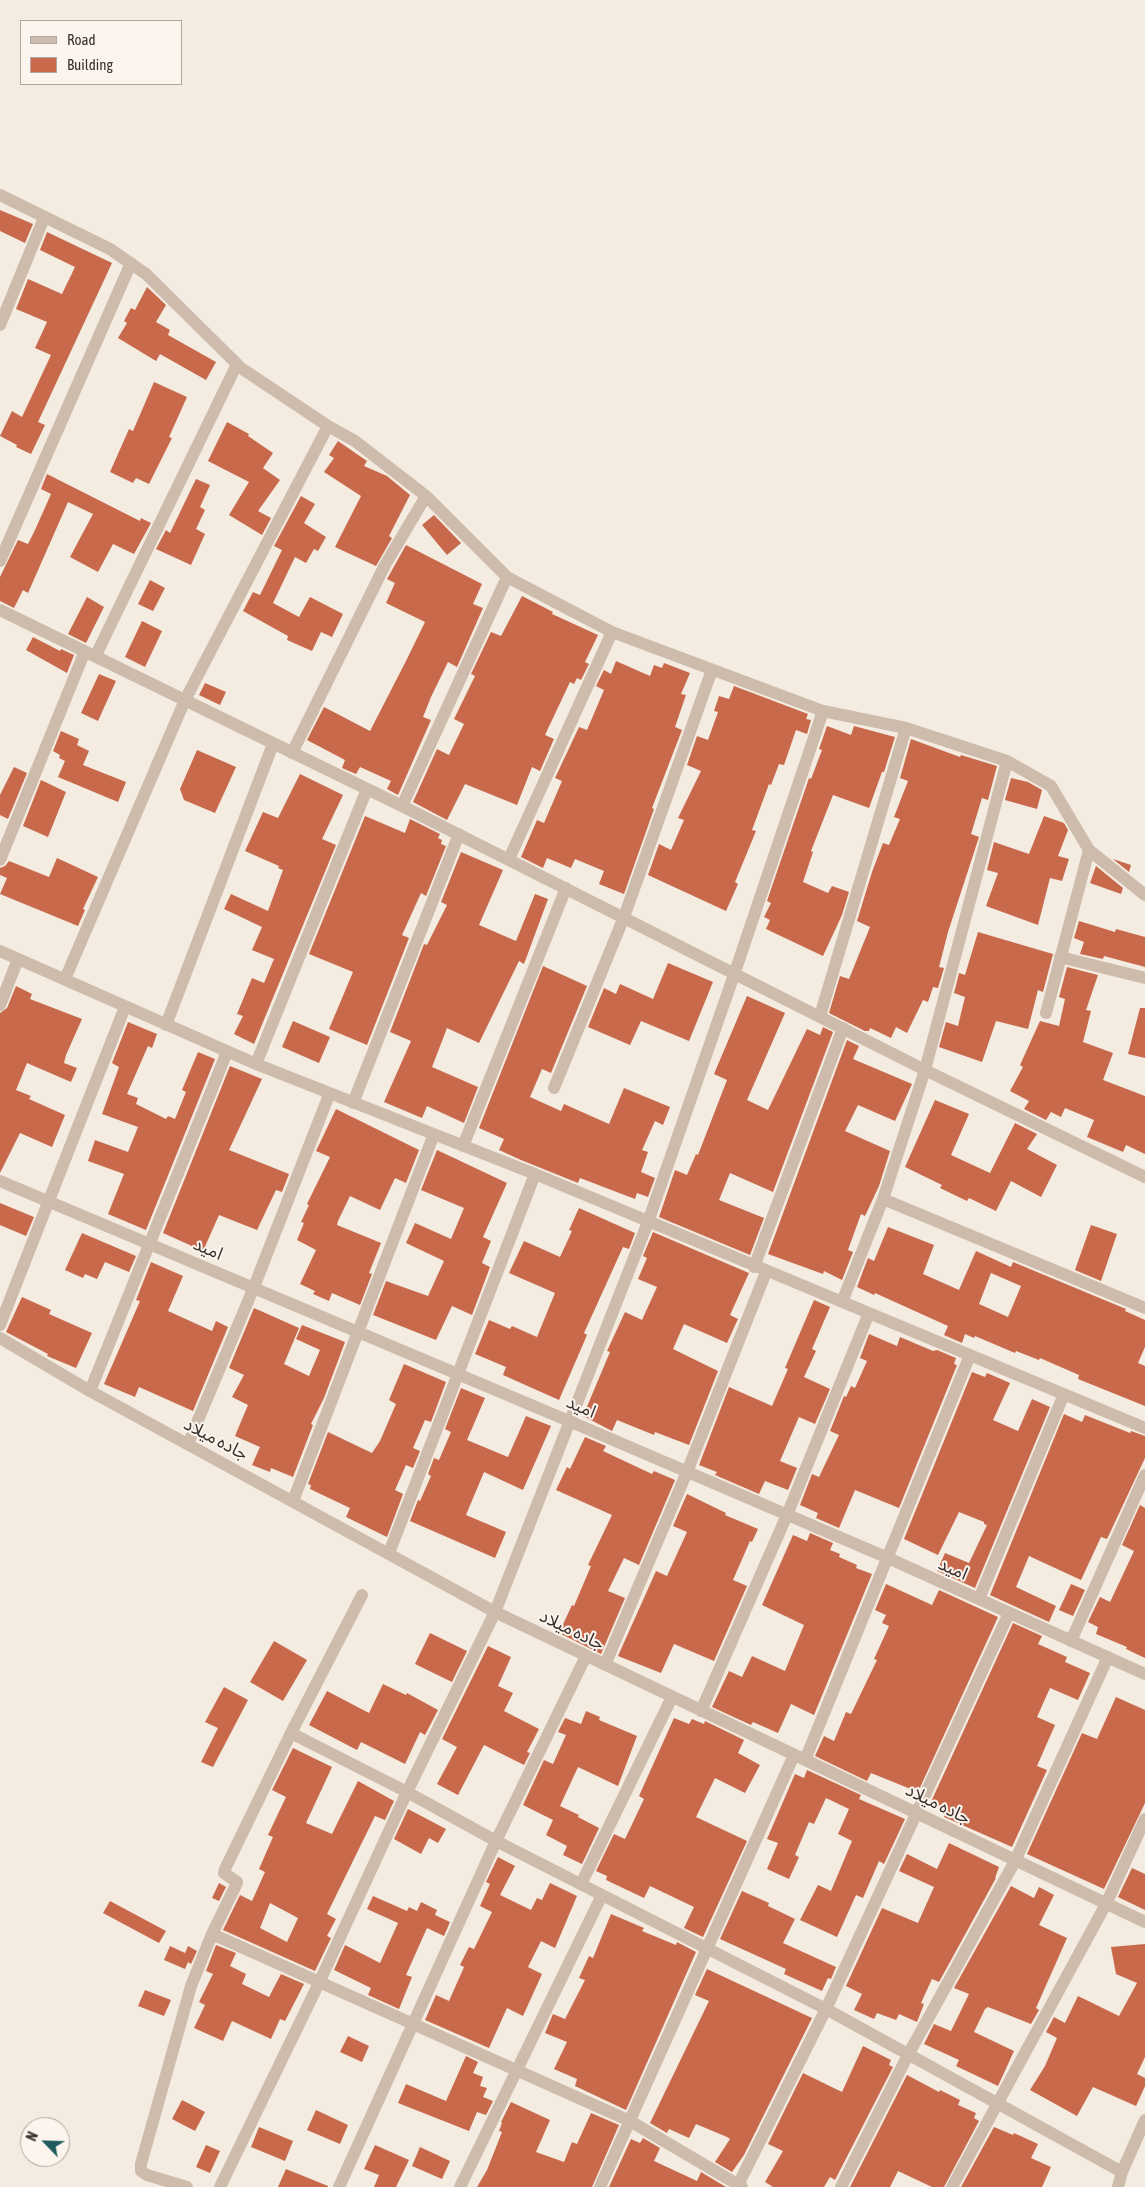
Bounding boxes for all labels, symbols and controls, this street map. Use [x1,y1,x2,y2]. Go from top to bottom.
legend [20,20,182,85]
text: Road [67,31,96,48]
text: Building [67,56,113,73]
street label: امید [190,1233,226,1265]
street label: امید [563,1391,599,1423]
street label: جاده میلاد [180,1413,252,1465]
street label: امید [935,1553,971,1585]
street label: جاده میلاد [536,1605,608,1655]
street label: جاده میلاد [902,1779,974,1829]
north arrow [20,2117,70,2167]
text: N [23,2129,41,2143]

